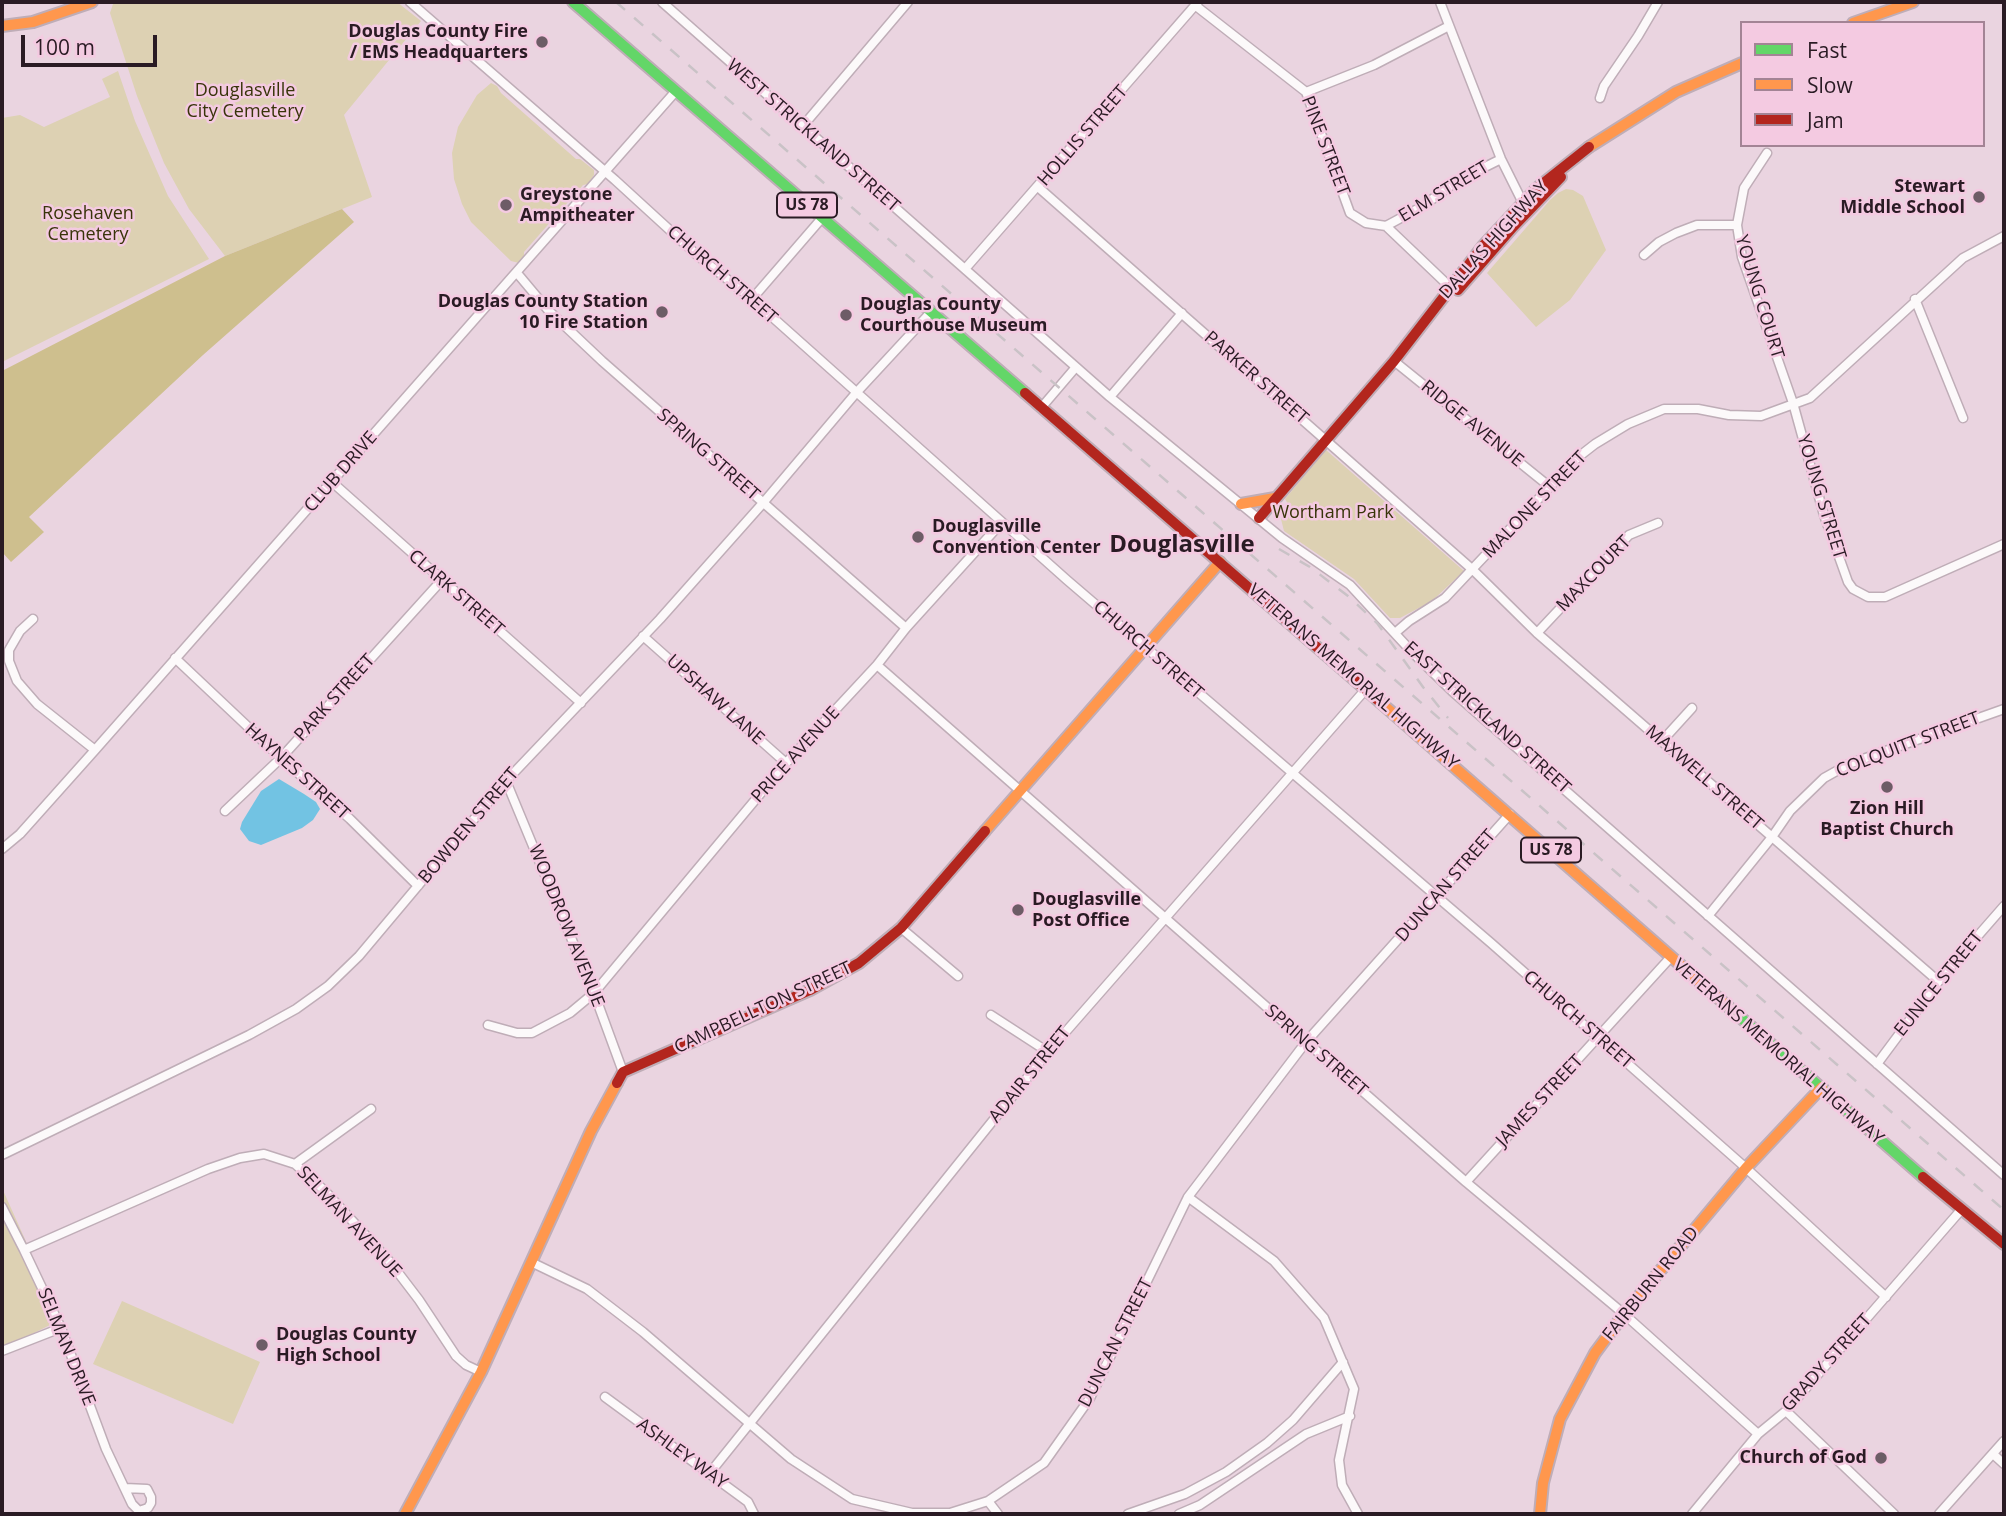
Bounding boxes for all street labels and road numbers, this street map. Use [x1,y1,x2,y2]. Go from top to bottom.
street label: WEST STRICKLAND STREET [722,55,904,217]
street label: HOLLIS STREET [1033,81,1133,191]
street label: PINE STREET [1296,93,1354,199]
street label: ELM STREET [1395,157,1493,227]
street label: DALLAS HIGHWAY [1435,176,1553,304]
road number: US 78 [777,192,837,218]
street label: CHURCH STREET [662,221,782,329]
street label: YOUNG COURT [1730,233,1788,361]
street label: PARKER STREET [1200,327,1312,429]
street label: RIDGE AVENUE [1416,376,1528,472]
street label: SPRING STREET [652,405,764,505]
street label: CLUB DRIVE [300,427,382,517]
street label: YOUNG STREET [1792,432,1850,562]
street label: MALONE STREET [1479,447,1591,563]
street label: MAXCOURT [1552,531,1636,617]
street label: CLARK STREET [404,546,508,640]
street label: VETERANS MEMORIAL HIGHWAY [1243,580,1463,774]
street label: CHURCH STREET [1088,596,1208,704]
street label: EAST STRICKLAND STREET [1399,637,1575,799]
street label: PARK STREET [290,650,380,746]
street label: UPSHAW LANE [662,650,768,750]
street label: PRICE AVENUE [747,703,845,807]
street label: COLQUITT STREET [1833,708,1983,782]
street label: HAYNES STREET [240,719,354,825]
street label: MAXWELL STREET [1641,721,1767,835]
street label: BOWDEN STREET [414,764,524,888]
street label: DUNCAN STREET [1391,826,1501,946]
road number: US 78 [1521,838,1581,862]
street label: WOODROW AVENUE [524,842,608,1010]
street label: EUNICE STREET [1890,927,1988,1041]
street label: VETERANS MEMORIAL HIGHWAY [1668,955,1888,1149]
street label: CAMPBELLTON STREET [671,957,855,1059]
street label: CHURCH STREET [1518,966,1638,1074]
street label: SPRING STREET [1260,1001,1372,1101]
street label: ADAIR STREET [985,1023,1075,1127]
street label: JAMES STREET [1492,1051,1588,1151]
street label: SELMAN AVENUE [292,1162,406,1282]
street label: FAIRBURN ROAD [1598,1223,1704,1345]
street label: DUNCAN STREET [1074,1275,1158,1411]
street label: SELMAN DRIVE [33,1285,99,1409]
street label: GRADY STREET [1777,1310,1877,1416]
street label: ASHLEY WAY [632,1414,732,1494]

